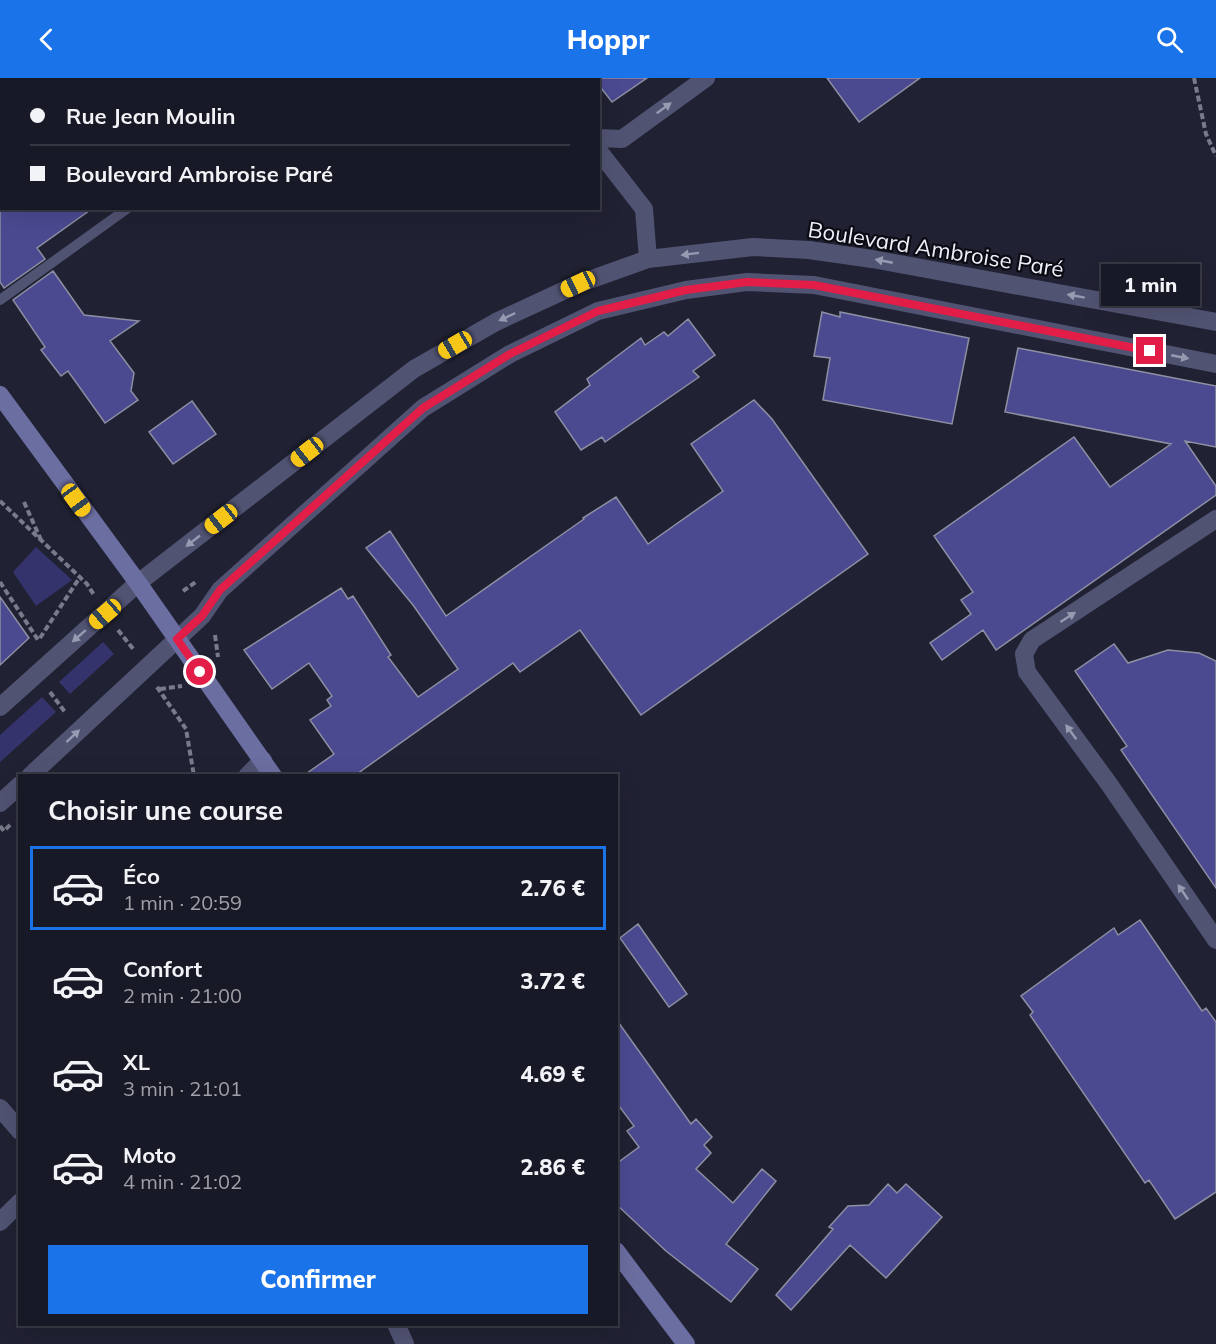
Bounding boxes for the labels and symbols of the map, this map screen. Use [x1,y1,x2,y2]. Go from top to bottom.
one-way arrow [656,103,671,115]
street label: Boulevard Ambroise Paré [806,215,1066,283]
one-way arrow [681,250,700,259]
one-way arrow [874,256,893,265]
callout: 1 min [1100,264,1200,306]
car [558,268,598,300]
one-way arrow [1066,291,1085,300]
one-way arrow [499,312,516,321]
car [435,328,475,362]
route end [1136,337,1163,364]
one-way arrow [1170,353,1189,362]
car [287,434,327,470]
car [58,480,94,520]
car [201,501,241,537]
one-way arrow [185,534,200,546]
car [86,595,124,633]
one-way arrow [1060,611,1076,622]
one-way arrow [72,629,87,642]
route start [186,658,213,685]
one-way arrow [1065,725,1077,741]
one-way arrow [65,729,80,743]
one-way arrow [1177,884,1189,900]

